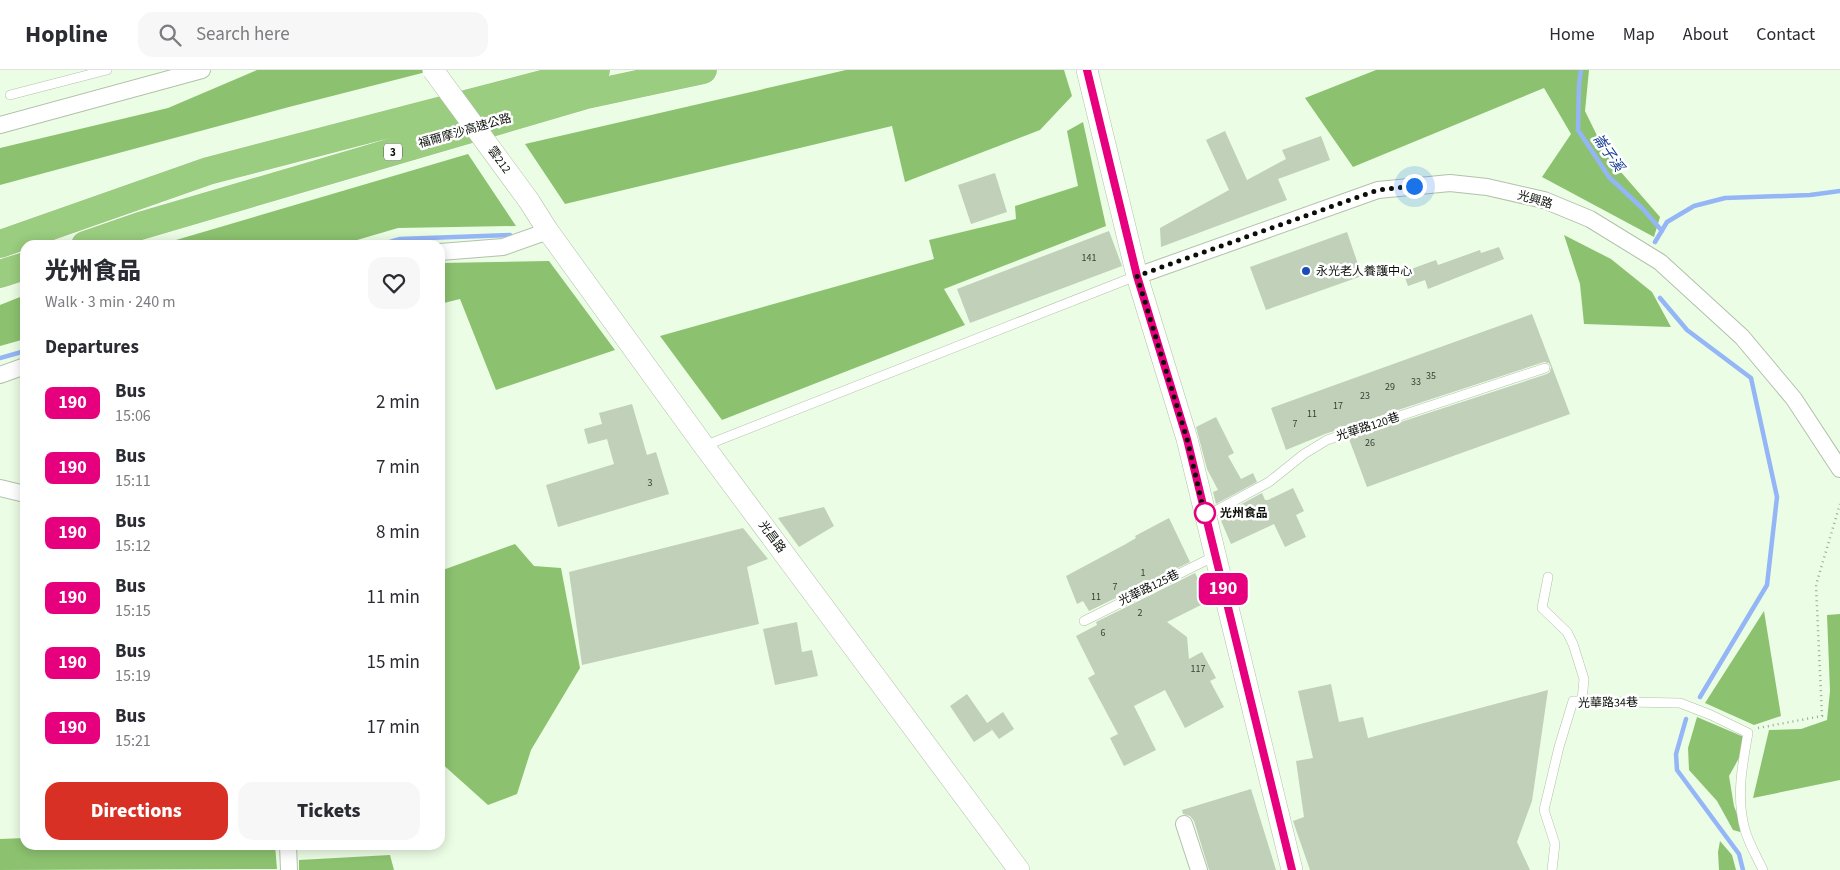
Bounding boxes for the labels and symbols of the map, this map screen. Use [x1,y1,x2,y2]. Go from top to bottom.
street label: 福爾摩沙高速公路 [417,110,513,152]
water label: 崙子溪 [1588,130,1629,178]
street label: 雲212 [483,143,515,177]
road number: 3 [384,144,402,160]
your location [1402,174,1427,199]
street label: 光興路 [1515,187,1555,213]
house number: 141 [1082,251,1096,265]
place label: 永光老人養護中心 [1316,263,1412,280]
marker: 永光老人養護中心 [1300,265,1312,277]
house number: 35 [1426,369,1436,383]
house number: 33 [1411,375,1421,389]
house number: 29 [1385,380,1395,394]
house number: 23 [1360,389,1370,403]
house number: 17 [1333,399,1343,413]
house number: 11 [1307,407,1317,421]
street label: 光華路120巷 [1334,409,1402,445]
house number: 7 [1293,417,1298,431]
house number: 26 [1365,436,1375,450]
house number: 3 [648,476,653,490]
marker: 光州食品 [1194,502,1216,524]
place label: 光州食品 [1220,505,1268,522]
street label: 光昌路 [754,518,790,556]
street label: 光華路125巷 [1116,566,1182,610]
house number: 1 [1141,566,1146,580]
line badge: 190 [1194,573,1252,605]
house number: 7 [1113,580,1118,594]
house number: 11 [1091,590,1101,604]
house number: 2 [1138,606,1143,620]
house number: 6 [1101,626,1106,640]
house number: 117 [1191,662,1205,676]
street label: 光華路34巷 [1578,694,1638,712]

